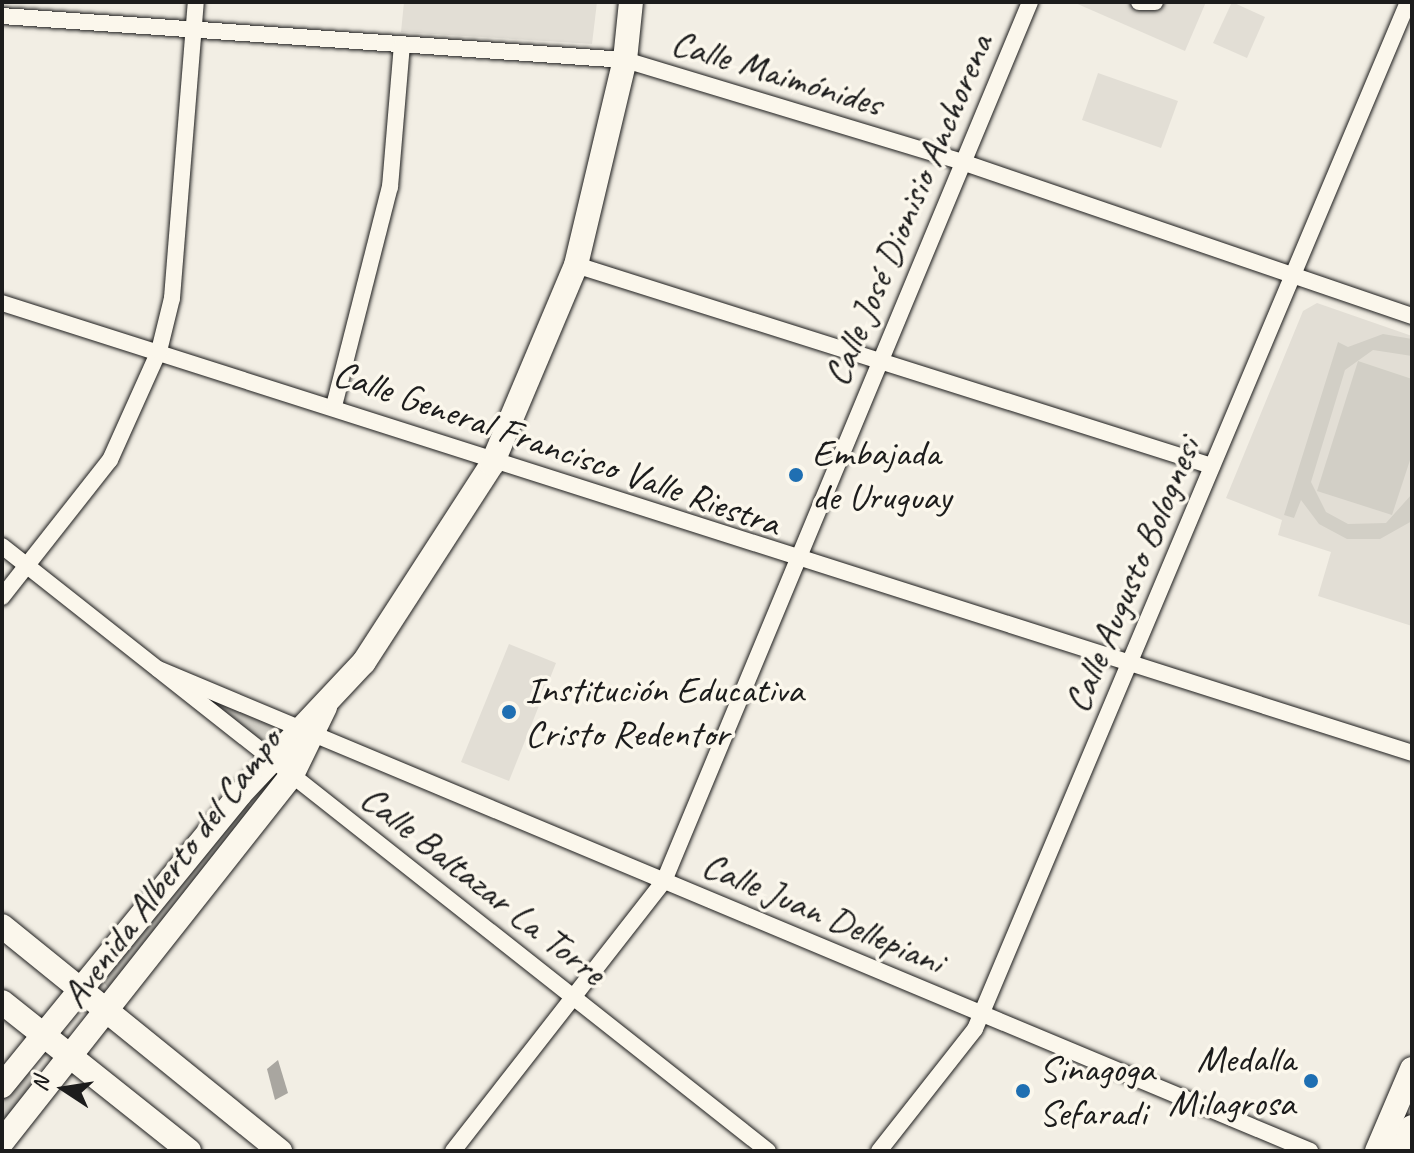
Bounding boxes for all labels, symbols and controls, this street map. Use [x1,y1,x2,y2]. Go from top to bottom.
street label: Calle Maimónides [666,19,888,127]
street label: Calle José Dionisio Anchorena [813,28,1003,392]
street label: Calle General Francisco Valle Riestra [327,350,787,546]
place label: Embajada de Uruguay [812,430,951,520]
street label: Calle Augusto Bolognesi [1054,431,1210,719]
marker: Embajada de Uruguay [787,466,805,484]
place label: Institución Educativa Cristo Redentor [525,667,802,756]
marker: Institución Educativa Cristo Redentor [500,703,518,721]
street label: Avenida Alberto del Campo [51,720,291,1016]
street label: Calle Baltazar La Torre [351,775,615,995]
street label: Calle Juan Dellepiani [695,842,951,984]
place label: Medalla Milagrosa [1168,1036,1295,1126]
place label: Sinagoga Sefaradi [1039,1046,1155,1136]
north arrow [24,1049,104,1129]
marker: Medalla Milagrosa [1302,1072,1320,1090]
text: N [25,1074,56,1094]
marker: Sinagoga Sefaradi [1014,1082,1032,1100]

